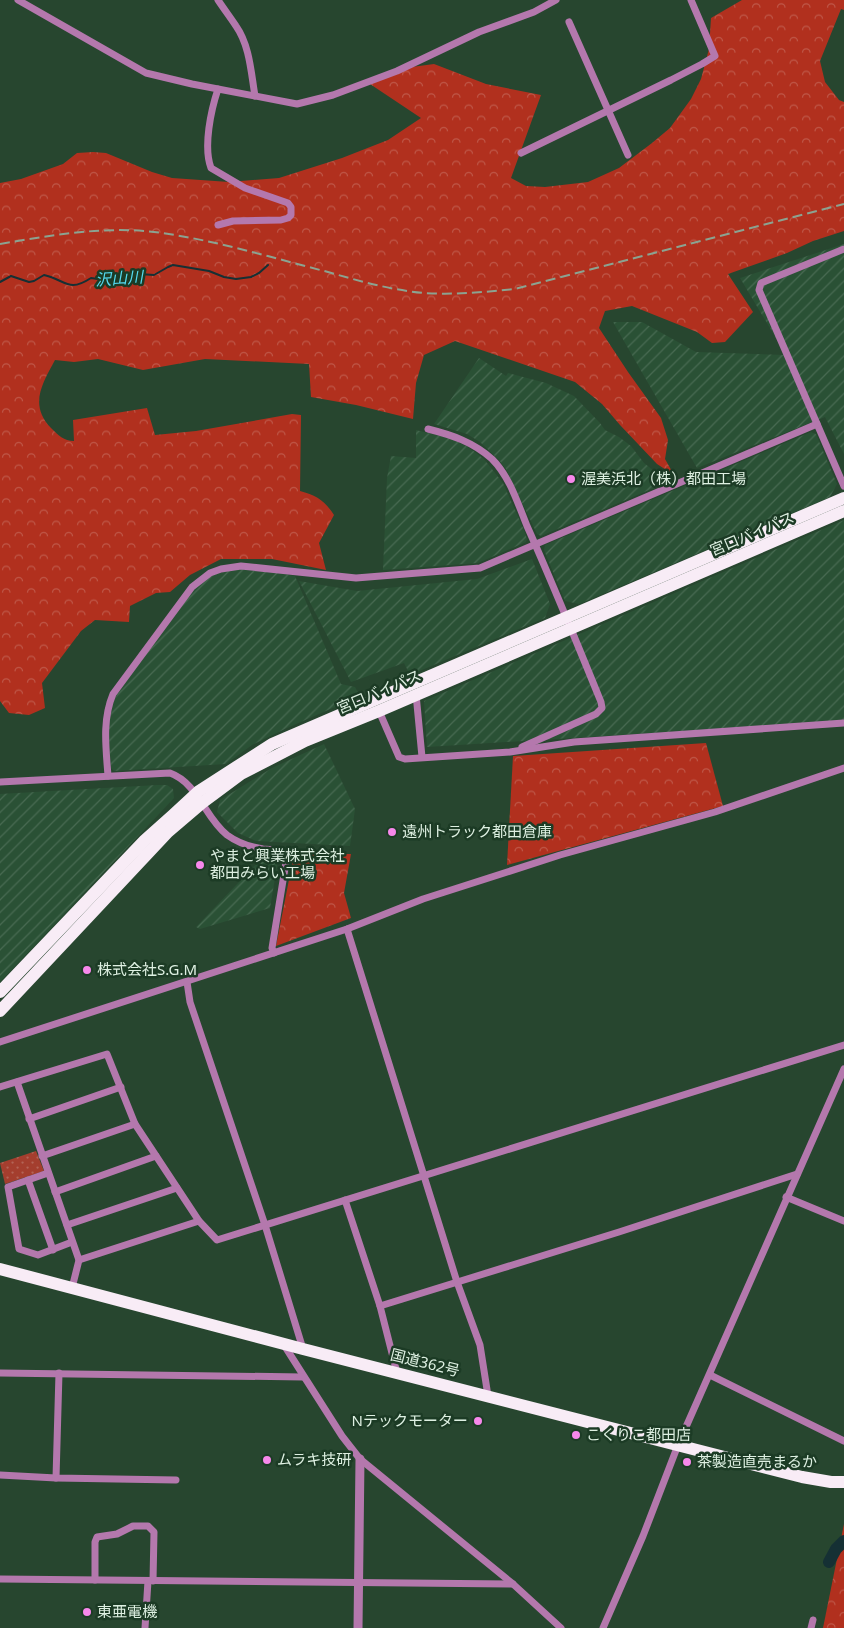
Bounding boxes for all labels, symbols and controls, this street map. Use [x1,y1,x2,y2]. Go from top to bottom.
water label: 沢山川 [94,265,146,291]
place label: 渥美浜北（株）都田工場 [581,468,746,488]
marker: 渥美浜北（株）都田工場 [565,473,577,485]
street label: 宮口バイパス [706,506,797,560]
street label: 宮口バイパス [333,664,424,718]
place label: 遠州トラック都田倉庫 [402,821,552,841]
marker: 遠州トラック都田倉庫 [386,826,398,838]
place label: やまと興業株式会社 都田みらい工場 [210,845,345,882]
marker: やまと興業株式会社 都田みらい工場 [194,859,206,871]
place label: 株式会社S.G.M [97,959,197,979]
marker: 株式会社S.G.M [81,964,93,976]
street label: 国道362号 [388,1344,462,1380]
place label: Nテックモーター [352,1410,468,1430]
marker: Nテックモーター [472,1415,484,1427]
place label: こくりこ都田店 [586,1424,691,1444]
marker: こくりこ都田店 [570,1429,582,1441]
place label: ムラキ技研 [277,1449,351,1469]
place label: 茶製造直売まるか [697,1451,817,1471]
marker: ムラキ技研 [261,1454,273,1466]
marker: 茶製造直売まるか [681,1456,693,1468]
place label: 東亜電機 [97,1601,157,1621]
marker: 東亜電機 [81,1606,93,1618]

